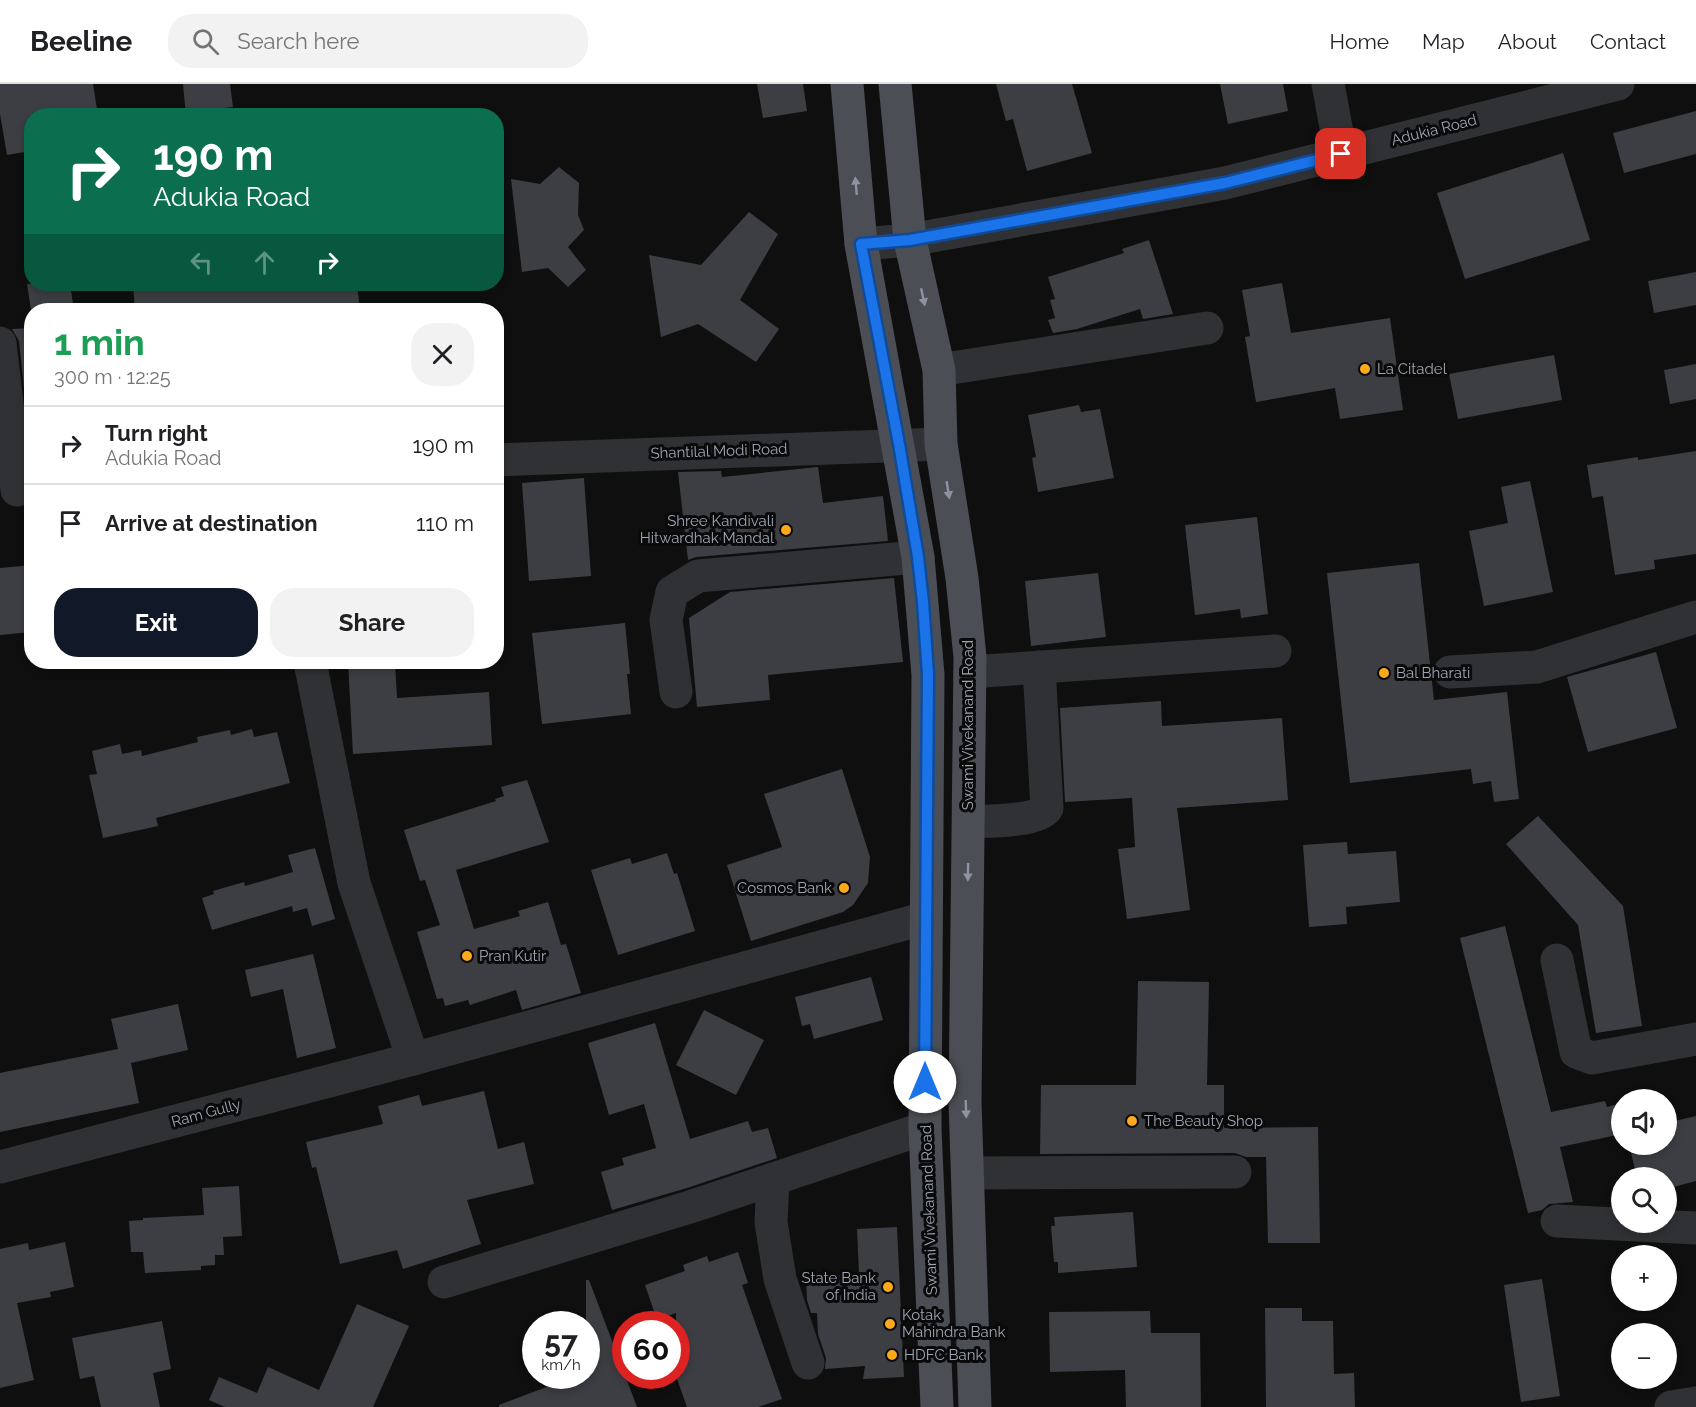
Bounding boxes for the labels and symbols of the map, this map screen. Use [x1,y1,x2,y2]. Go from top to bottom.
street label: Adukia Road [1389,111,1479,149]
pin [1315,128,1366,179]
one-way arrow [851,177,861,196]
one-way arrow [918,288,928,306]
place label: La Citadel [1377,360,1448,378]
marker: La Citadel [1358,362,1372,376]
street label: Shantilal Modi Road [650,440,788,462]
one-way arrow [944,480,953,499]
place label: Shree Kandivali Hitwardhak Mandal [640,512,775,547]
marker: Shree Kandivali Hitwardhak Mandal [779,523,793,537]
street label: Swami Vivekanand Road [959,640,977,810]
place label: Bal Bharati [1396,664,1470,682]
marker: Bal Bharati [1377,666,1391,680]
one-way arrow [963,863,973,882]
place label: Cosmos Bank [737,879,832,897]
marker: Cosmos Bank [837,881,851,895]
place label: Pran Kutir [479,947,547,965]
marker: Pran Kutir [460,949,474,963]
position arrow [893,1050,957,1114]
street label: Ram Gully [169,1095,243,1131]
one-way arrow [961,1100,970,1119]
place label: The Beauty Shop [1144,1112,1263,1130]
marker: The Beauty Shop [1125,1114,1139,1128]
street label: Swami Vivekanand Road [917,1125,941,1295]
place label: State Bank of India [802,1269,876,1304]
marker: State Bank of India [881,1280,895,1294]
place label: Kotak Mahindra Bank [902,1306,1005,1341]
speed limit sign: 60 [612,1311,690,1389]
marker: Kotak Mahindra Bank [883,1317,897,1331]
place label: HDFC Bank [904,1346,983,1364]
marker: HDFC Bank [885,1348,899,1362]

